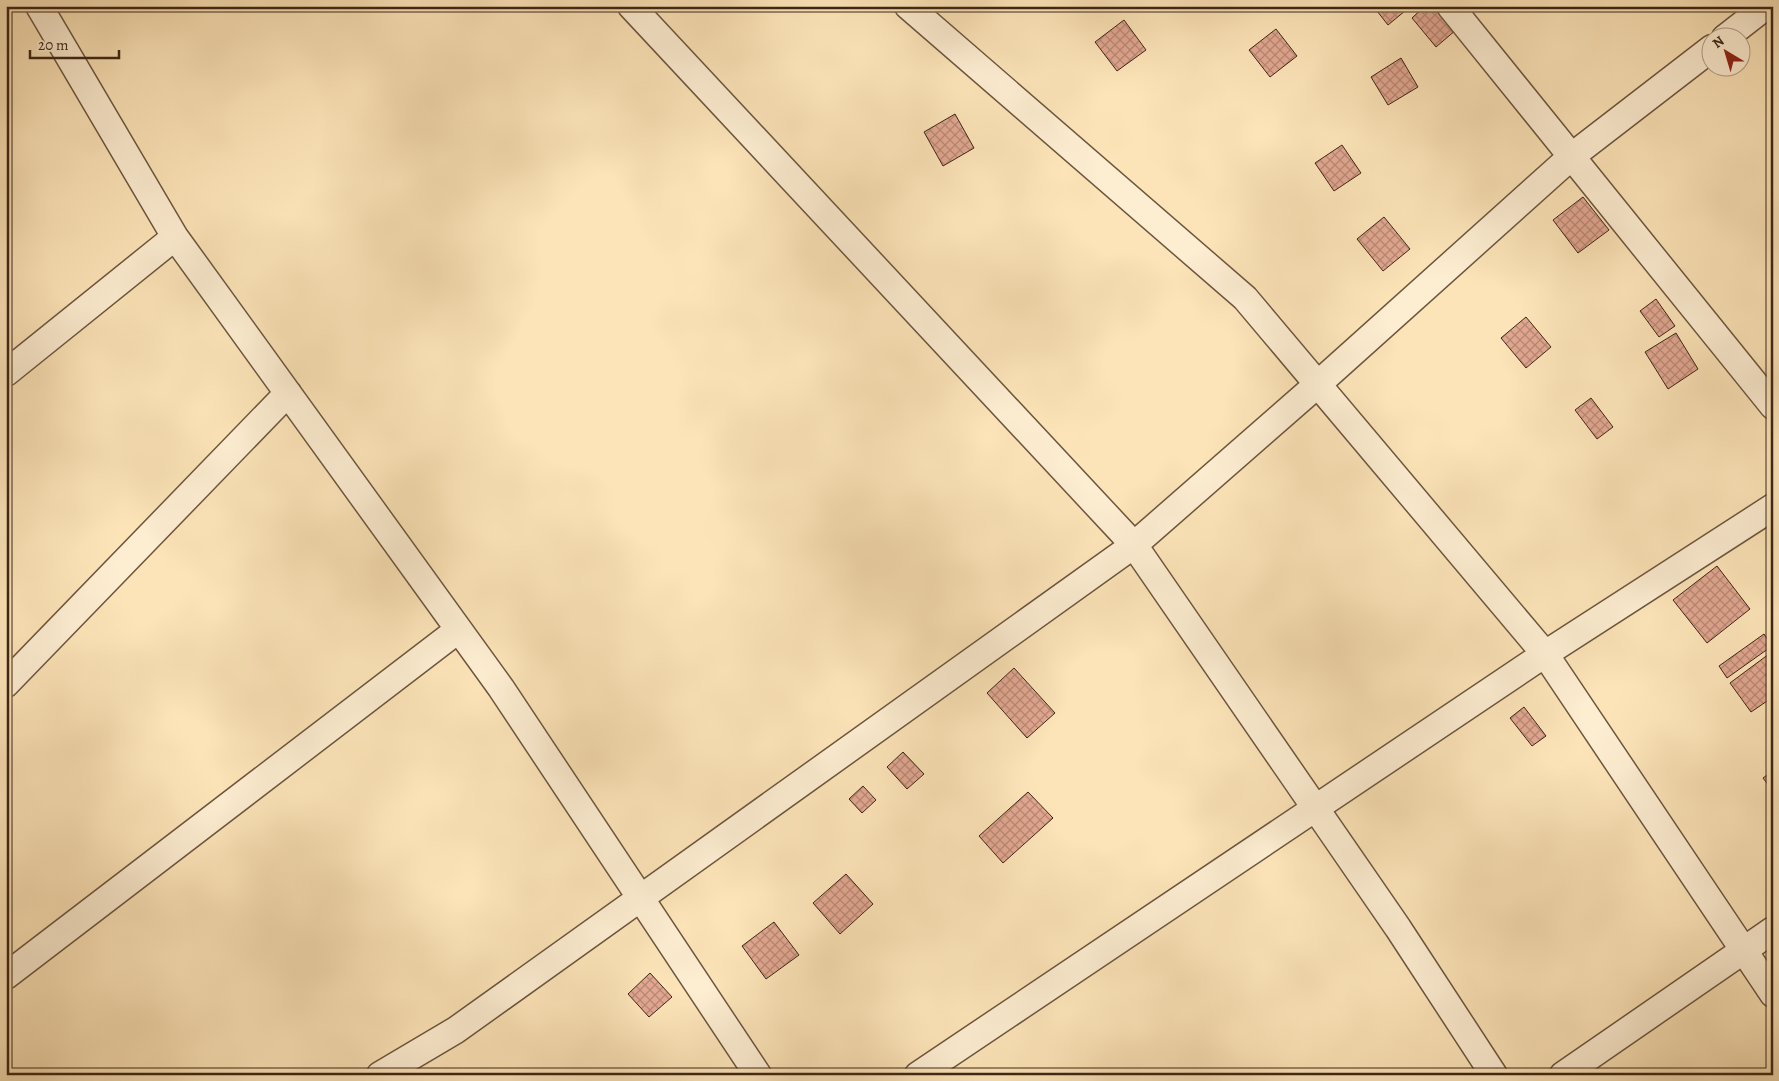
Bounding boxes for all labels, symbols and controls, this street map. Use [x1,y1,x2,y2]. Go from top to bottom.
scale bar [30,28,119,60]
north arrow [1702,28,1752,78]
text: N [1708,32,1728,53]
text: 20 m [38,35,69,55]

